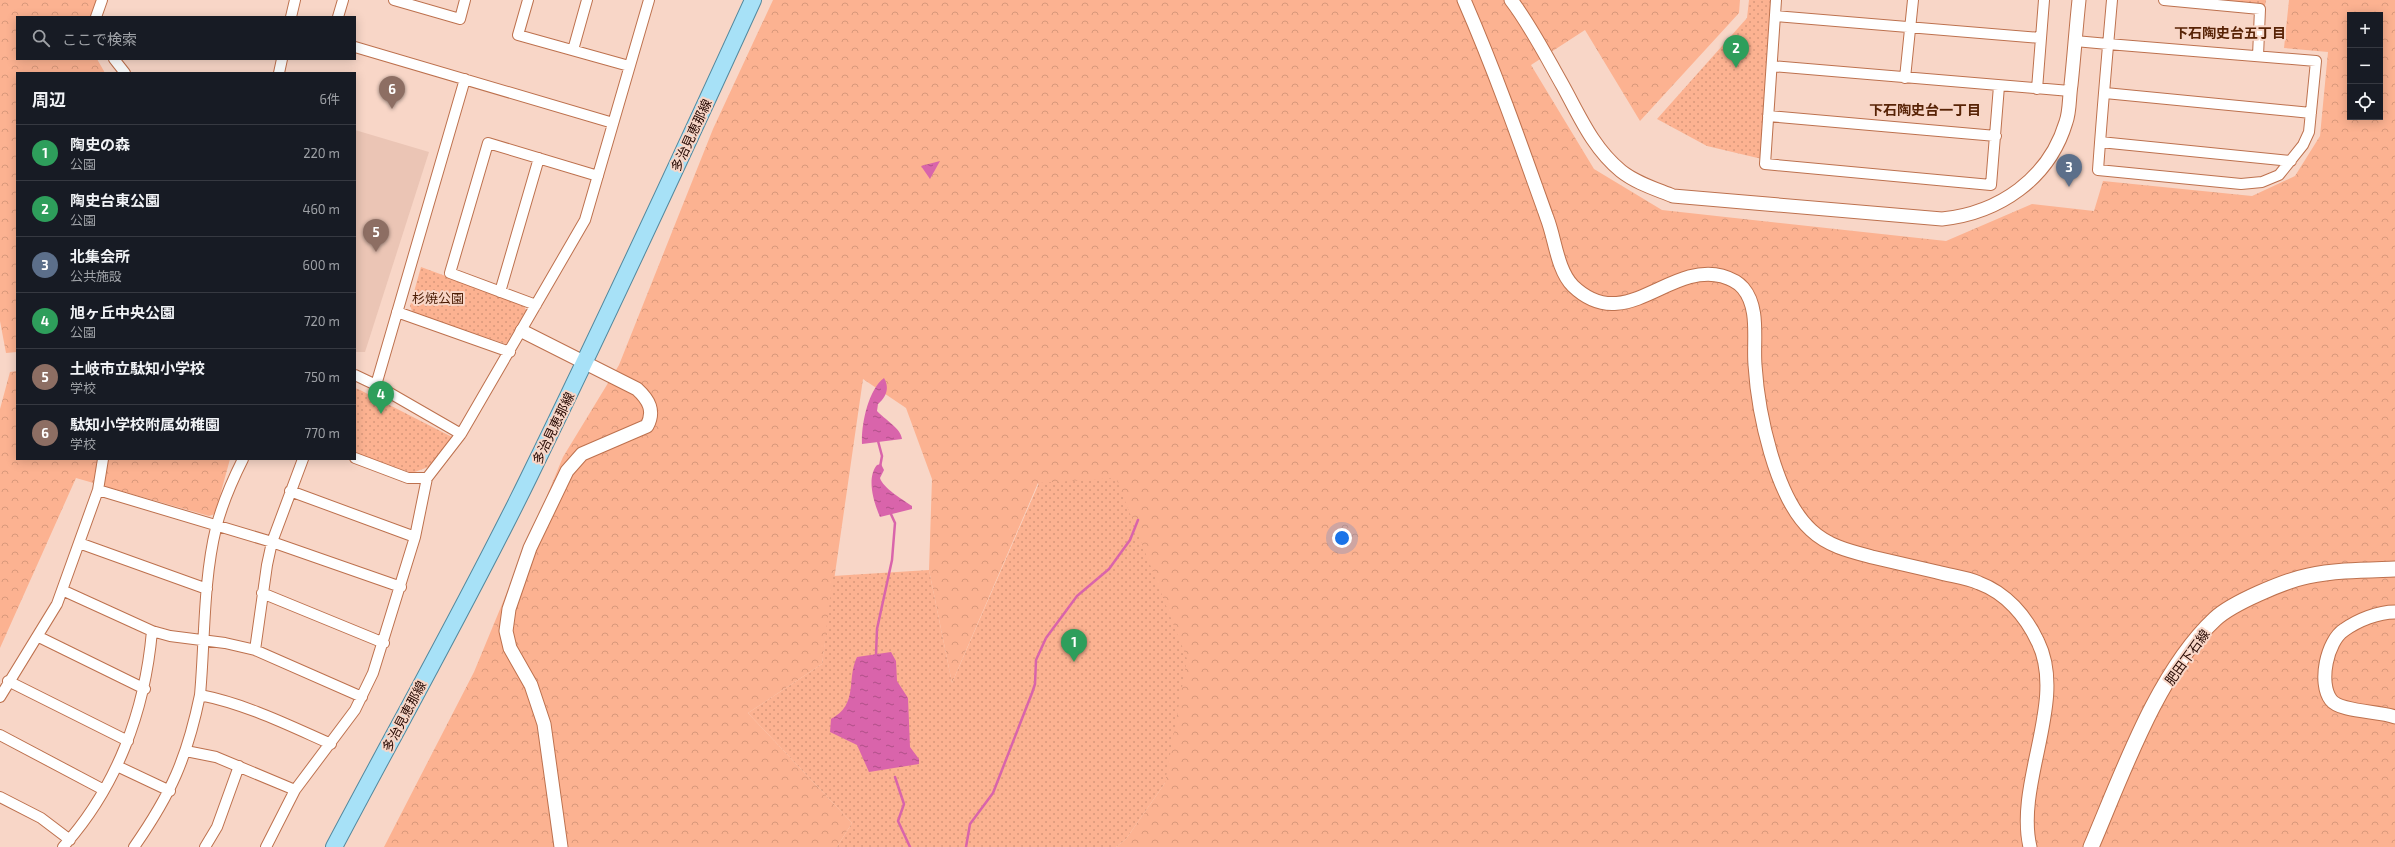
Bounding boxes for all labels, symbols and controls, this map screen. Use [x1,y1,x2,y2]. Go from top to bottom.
map controls [2347,12,2383,120]
button: + [2347,12,2383,48]
search box [16,16,356,60]
district label: 下石陶史台五丁目 [2174,24,2286,41]
icon: search [30,27,52,49]
text: ここで検索 [62,30,137,48]
pin: 2 [1723,35,1749,68]
button: − [2347,48,2383,84]
pin: 6 [379,76,405,109]
button: locate [2347,84,2383,120]
text: 周辺 [32,89,66,109]
text: 6件 [320,91,340,107]
street label: 多治見恵那線 [667,96,715,174]
district label: 下石陶史台一丁目 [1869,101,1981,118]
text: 陶史の森 [70,135,130,153]
text: 1 [42,145,48,161]
text: 220 m [303,145,340,161]
pin: 3 [2056,154,2082,187]
text: 公園 [70,156,96,172]
text: 陶史台東公園 [70,191,160,209]
text: 2 [41,201,49,217]
text: 460 m [302,201,340,217]
text: 公園 [70,212,96,228]
pin: 5 [363,219,389,252]
text: 北集会所 [70,247,130,265]
text: 3 [41,257,49,273]
text: 600 m [303,257,340,273]
text: 公共施設 [70,268,122,284]
park label: 杉焼公園 [412,290,464,306]
text: 旭ヶ丘中央公園 [70,303,175,321]
text: 4 [41,313,49,329]
text: 720 m [304,313,340,329]
text: 公園 [70,324,96,340]
text: 土岐市立駄知小学校 [70,359,205,377]
text: 5 [41,369,49,385]
text: 750 m [304,369,340,385]
text: 学校 [70,380,96,396]
pin: 4 [368,381,394,414]
street label: 多治見恵那線 [529,389,577,467]
text: 駄知小学校附属幼稚園 [70,415,220,433]
text: 6 [41,425,49,441]
text: 770 m [305,425,340,441]
text: 学校 [70,436,96,452]
your location [1332,528,1352,548]
street label: 肥田下石線 [2161,626,2213,688]
pin: 1 [1061,629,1087,662]
street label: 多治見恵那線 [379,678,429,754]

